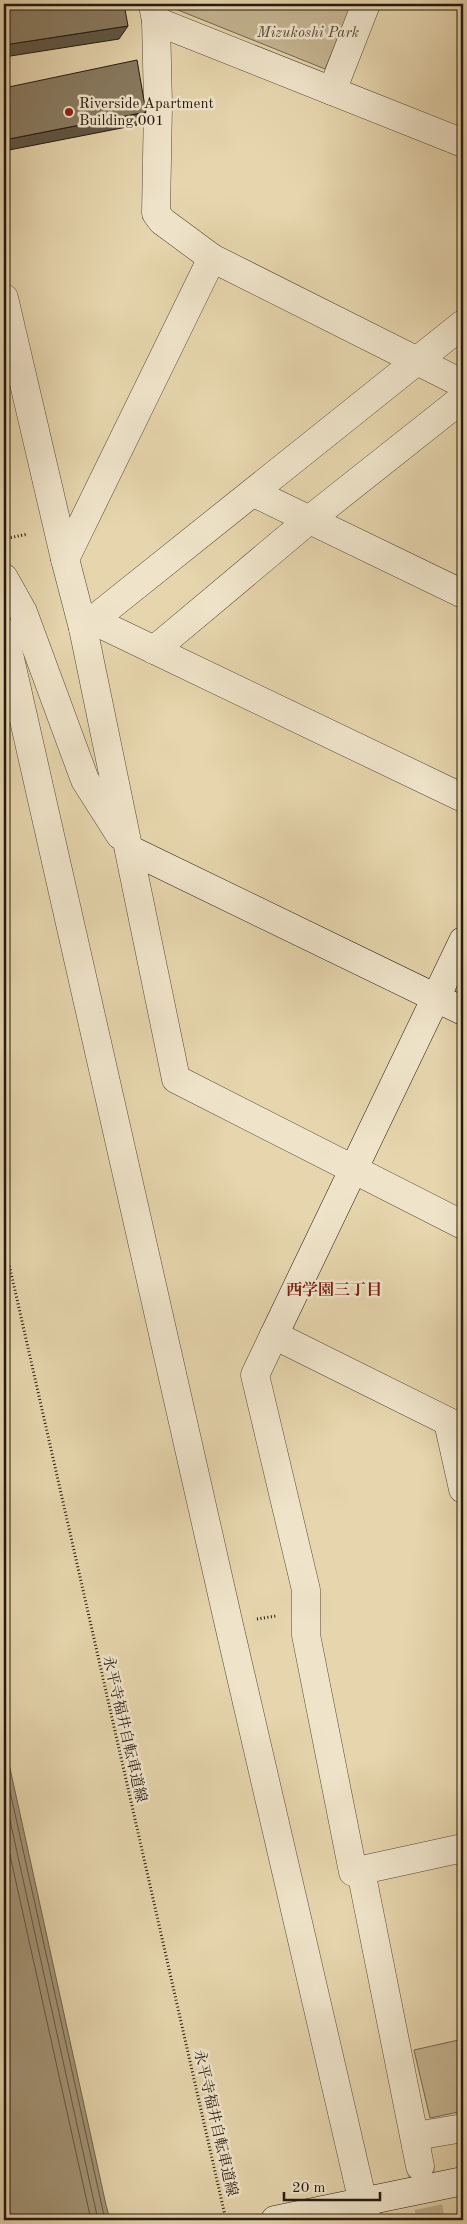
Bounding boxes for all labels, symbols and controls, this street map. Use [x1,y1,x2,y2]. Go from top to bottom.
park label: Mizukoshi Park [256,26,359,41]
place label: Riverside Apartment Building 001 [79,97,214,129]
marker: Riverside Apartment Building 001 [63,106,75,118]
district label: 西学園三丁目 [286,1281,382,1299]
street label: 永平寺福井自転車道線 [99,1654,150,1804]
street label: 永平寺福井自転車道線 [190,2048,241,2198]
scale bar [284,2169,381,2201]
text: 20 m [292,2181,326,2196]

